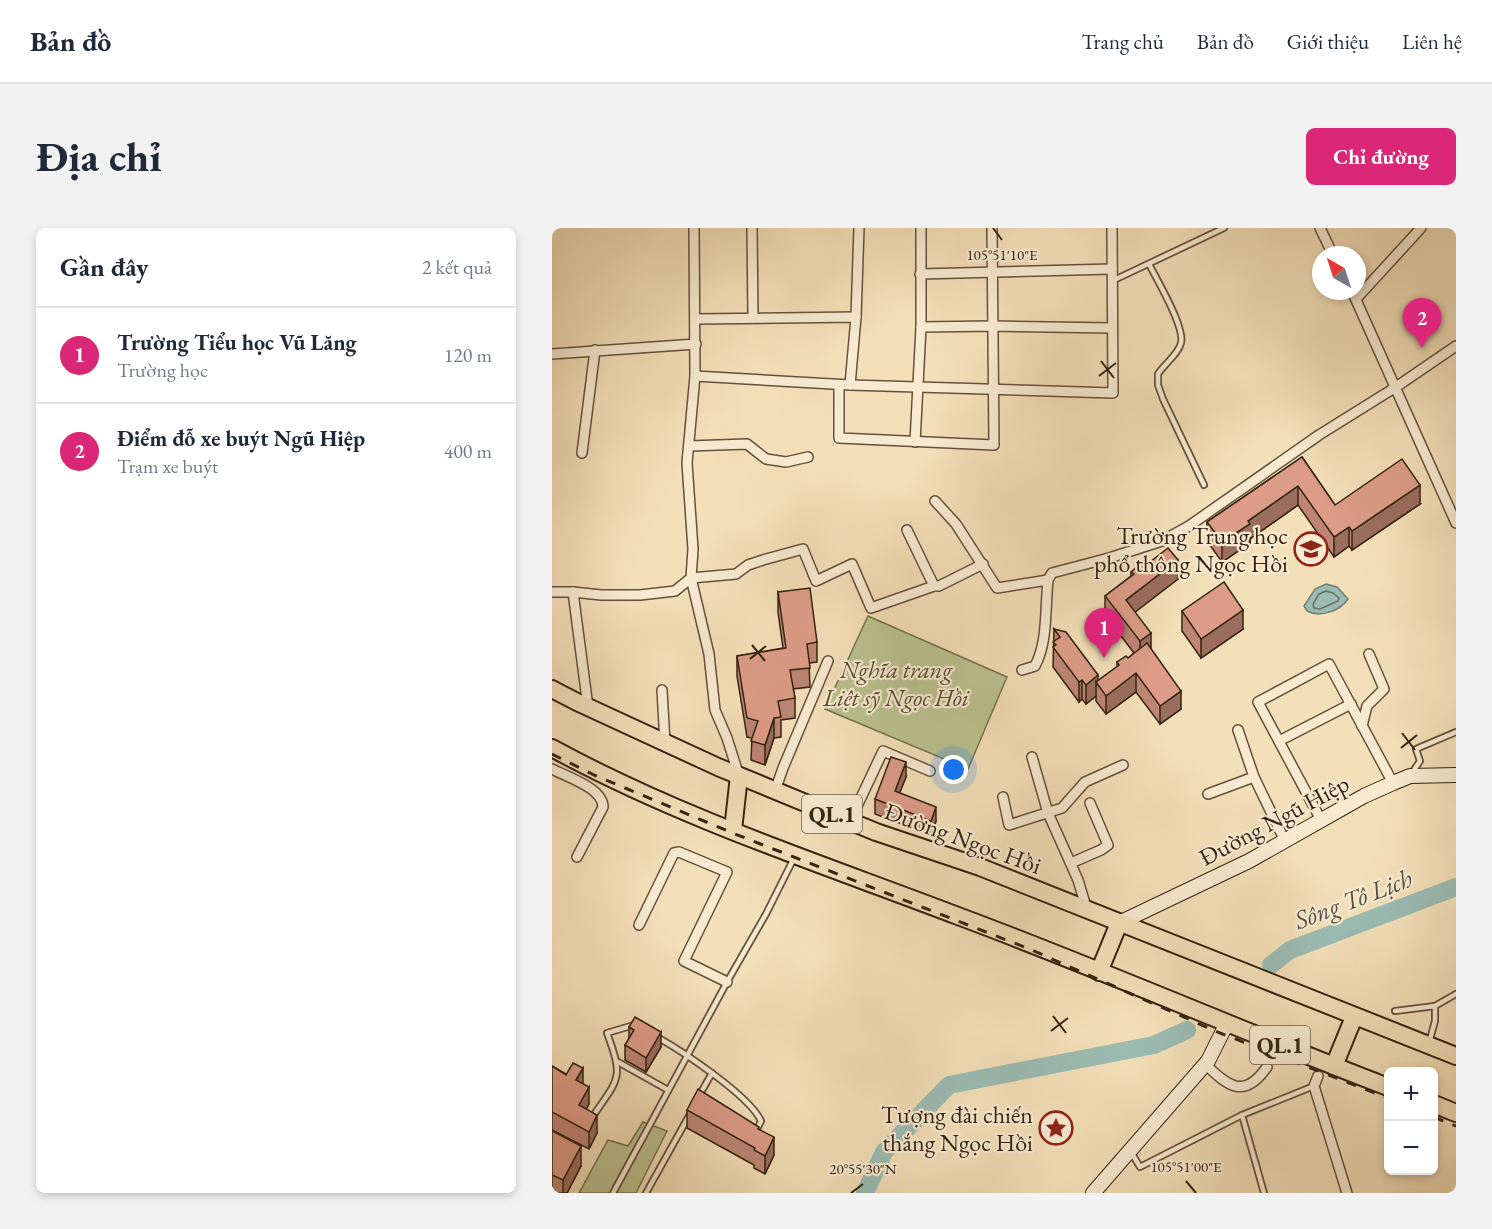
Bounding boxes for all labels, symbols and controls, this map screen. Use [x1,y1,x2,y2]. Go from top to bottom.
text: Bản đồ [30,23,111,59]
text: Trang chủ [1082,28,1164,55]
text: Bản đồ [1197,28,1254,55]
text: Giới thiệu [1287,28,1369,55]
text: Liên hệ [1402,28,1462,55]
button: Chỉ đường [1306,128,1456,185]
text: Địa chỉ [36,129,162,184]
text: 105°51'10"E [966,245,1038,264]
north arrow [1312,246,1366,300]
text: Gần đây [60,250,149,284]
text: 2 kết quả [422,254,492,280]
pin: 2 [1402,298,1442,348]
text: Trường Tiểu học Vũ Lăng [117,328,357,357]
text: 1 [74,342,85,368]
text: 120 m [444,342,492,368]
text: Trường học [117,357,208,383]
text: Điểm đỗ xe buýt Ngũ Hiệp [117,424,365,453]
text: 2 [74,438,85,464]
text: 400 m [444,438,492,464]
text: Trạm xe buýt [117,453,218,479]
place label: Trường Trung học phổ thông Ngọc Hồi [1094,520,1288,579]
school or university icon: Trường Trung học phổ thông Ngọc Hồi [1293,531,1329,567]
pin: 1 [1084,608,1124,658]
park label: Nghĩa trang Liệt sỹ Ngọc Hồi [822,654,970,713]
your location [939,755,968,784]
street label: Đường Ngũ Hiệp [1194,767,1354,873]
road number: QL.1 [802,795,862,833]
street label: Đường Ngọc Hồi [880,795,1046,881]
water label: Sông Tô Lịch [1288,861,1417,937]
road number: QL.1 [1250,1026,1310,1064]
map controls [1384,1067,1438,1175]
button: + [1384,1067,1438,1121]
place label: Tượng đài chiến thắng Ngọc Hồi [881,1099,1033,1158]
place icon: Tượng đài chiến thắng Ngọc Hồi [1038,1110,1074,1146]
button: − [1384,1121,1438,1175]
text: 105°51'00"E [1150,1157,1222,1176]
text: 20°55'30"N [829,1159,897,1178]

